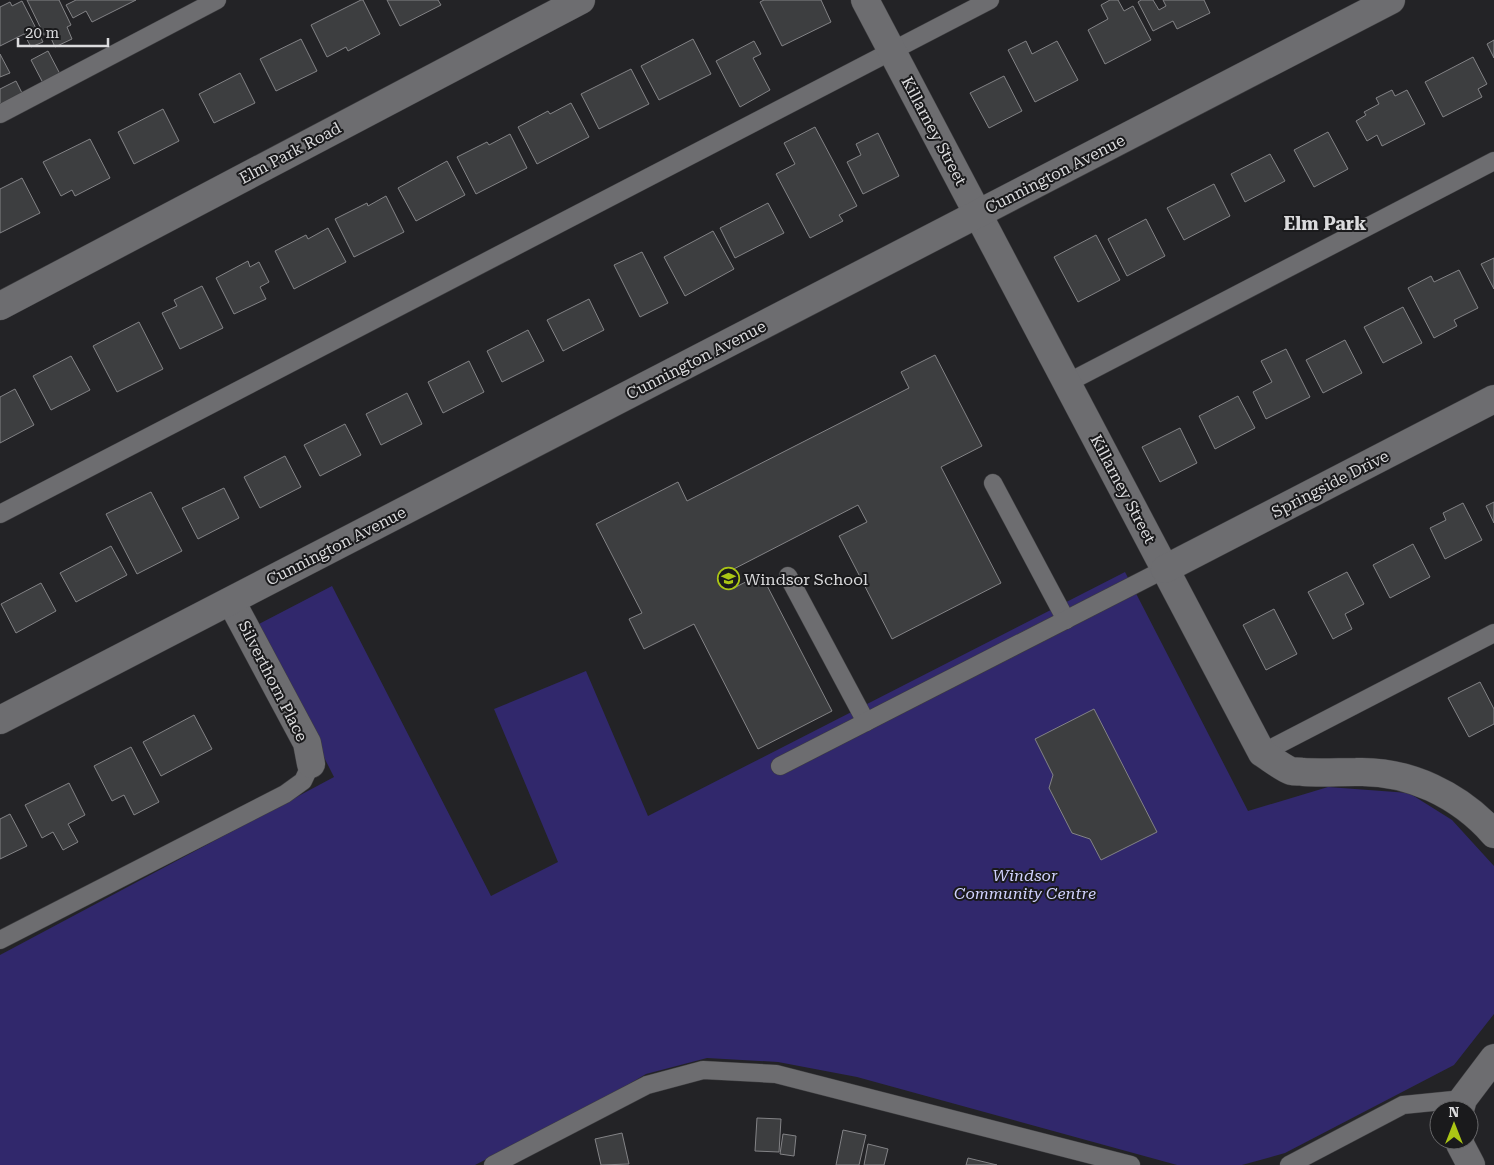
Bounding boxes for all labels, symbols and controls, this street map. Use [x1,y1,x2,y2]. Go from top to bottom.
scale bar [18,15,108,47]
text: 20 m [25,24,60,42]
street label: Killarney Street [897,73,971,189]
street label: Elm Park Road [236,118,344,188]
street label: Cunnington Avenue [982,130,1128,217]
district label: Elm Park [1284,213,1367,234]
street label: Cunnington Avenue [623,316,769,403]
street label: Killarney Street [1086,431,1160,547]
street label: Springside Drive [1268,446,1392,522]
street label: Cunnington Avenue [263,502,409,589]
school or university icon: Windsor School [716,567,740,591]
place label: Windsor School [744,570,868,589]
street label: Silverthorn Place [234,617,312,745]
park label: Windsor Community Centre [954,866,1096,903]
north arrow [1429,1100,1479,1150]
text: N [1449,1104,1460,1120]

